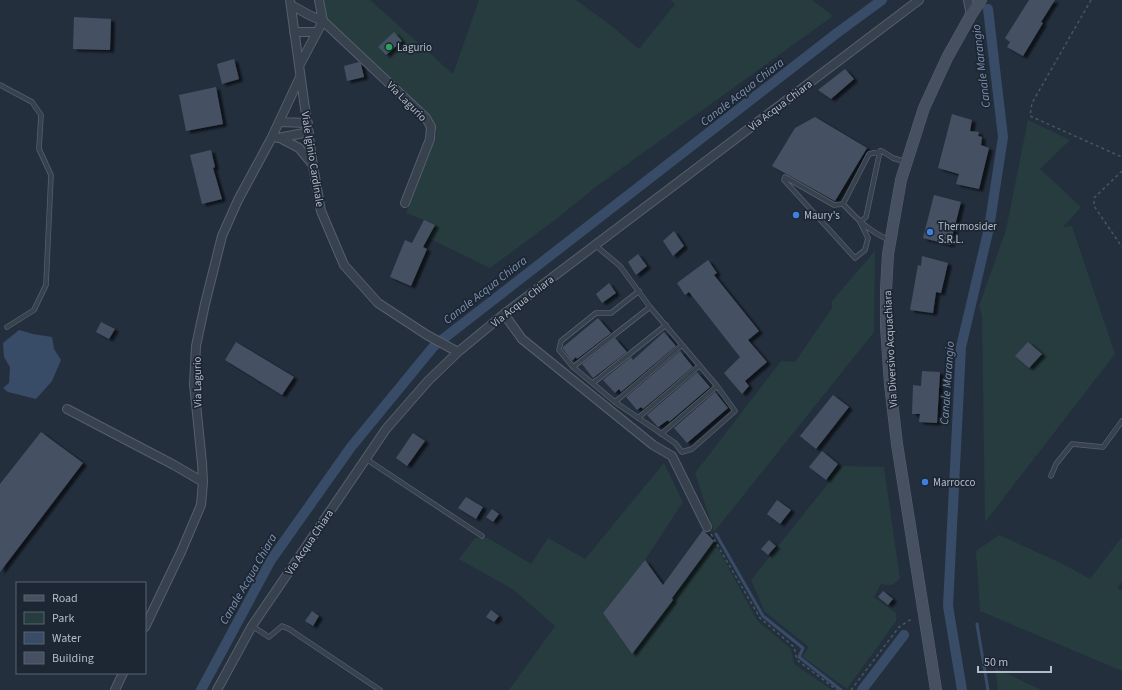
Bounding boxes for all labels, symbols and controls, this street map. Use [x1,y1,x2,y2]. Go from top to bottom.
water label: Canale Marangio [968,23,995,109]
place label: Lagurio [397,40,432,55]
marker: Lagurio [384,42,394,52]
water label: Canale Acqua Chiara [697,54,788,131]
street label: Via Acqua Chiara [745,76,815,134]
street label: Via Lagurio [383,78,430,125]
street label: Viale Iginio Cardinale [298,110,328,208]
place label: Maury's [804,208,840,223]
marker: Maury's [791,210,801,220]
place label: Thermosider S.R.L. [938,219,997,247]
marker: Thermosider S.R.L. [925,227,935,237]
water label: Canale Acqua Chiara [440,252,531,329]
street label: Via Acqua Chiara [488,272,557,331]
street label: Via Diversivo Acquachiara [880,290,901,408]
water label: Canale Marangio [936,341,959,425]
street label: Via Lagurio [190,356,205,408]
place label: Marrocco [933,475,976,490]
marker: Marrocco [920,477,930,487]
street label: Via Acqua Chiara [282,506,337,578]
water label: Canale Acqua Chiara [216,530,282,628]
legend [16,582,146,674]
text: Road [52,590,78,607]
text: Park [52,610,74,627]
text: Water [52,630,82,647]
scale bar [978,648,1051,674]
text: Building [52,650,94,667]
text: 50 m [984,654,1008,671]

